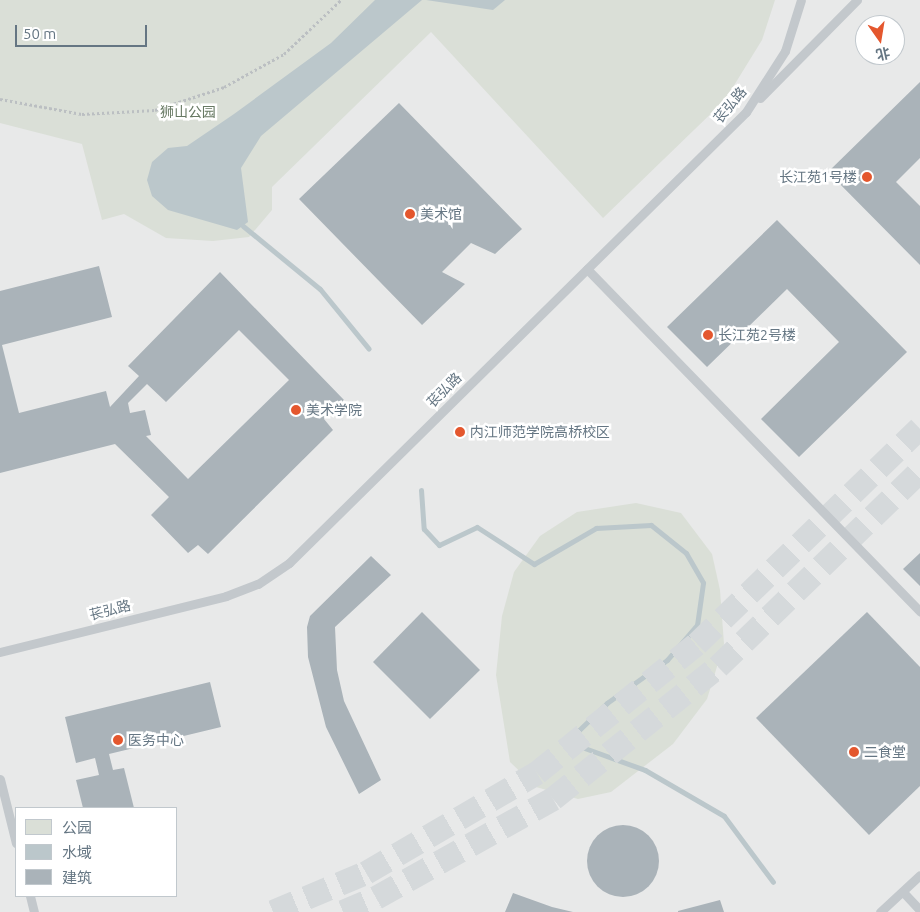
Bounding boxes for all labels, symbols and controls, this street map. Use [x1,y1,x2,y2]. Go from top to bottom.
scale bar [18,15,150,47]
north arrow [855,15,905,65]
text: 50 m [23,25,56,42]
text: 北 [875,44,892,63]
street label: 苌弘路 [710,84,750,126]
park label: 狮山公园 [160,104,216,120]
place label: 长江苑1号楼 [779,169,857,185]
marker: 长江苑1号楼 [861,171,873,183]
place label: 美术馆 [420,206,462,222]
marker: 美术馆 [404,208,416,220]
place label: 长江苑2号楼 [718,327,796,343]
marker: 长江苑2号楼 [702,329,714,341]
street label: 苌弘路 [423,369,465,411]
place label: 美术学院 [306,402,362,418]
marker: 美术学院 [290,404,302,416]
place label: 内江师范学院高桥校区 [470,424,610,440]
marker: 内江师范学院高桥校区 [454,426,466,438]
street label: 苌弘路 [88,597,132,623]
place label: 医务中心 [128,732,184,748]
marker: 医务中心 [112,734,124,746]
place label: 二食堂 [864,744,906,760]
marker: 二食堂 [848,746,860,758]
legend [15,807,178,897]
text: 公园 [62,819,92,836]
text: 水域 [62,844,92,861]
text: 建筑 [62,869,92,886]

